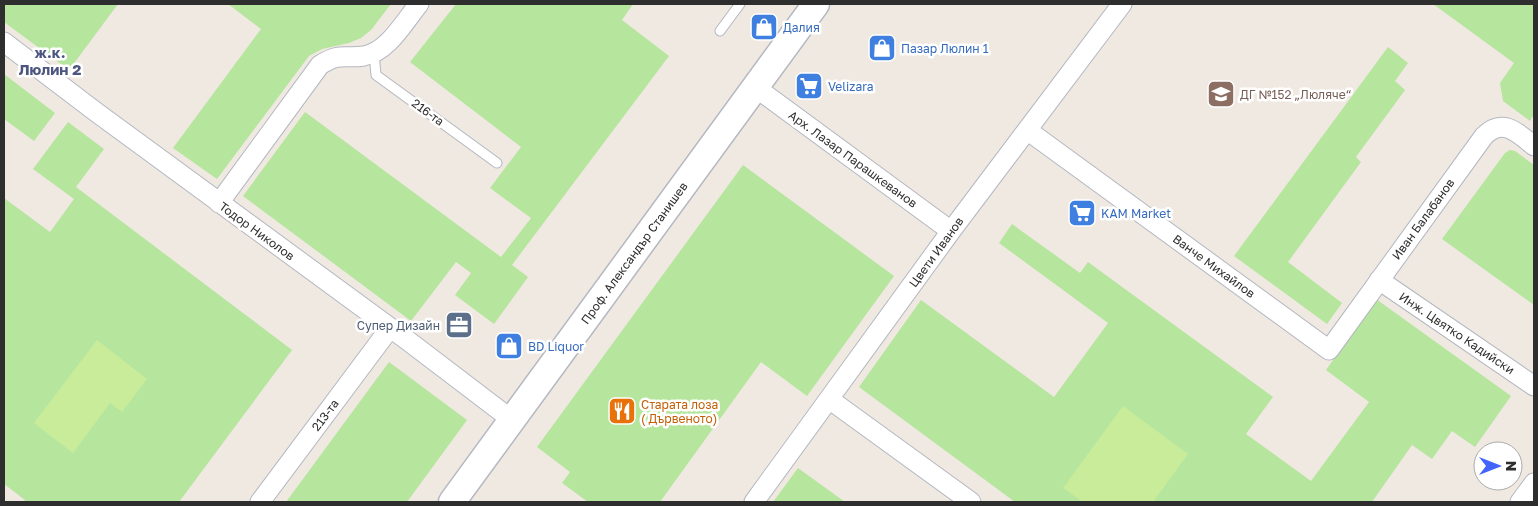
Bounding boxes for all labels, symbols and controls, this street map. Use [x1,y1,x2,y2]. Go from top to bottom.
shop icon: Далия [749,12,779,42]
place label: Далия [783,20,820,35]
shop icon: Пазар Люлин 1 [867,33,897,63]
place label: Пазар Люлин 1 [901,41,989,56]
district label: ж.к. Люлин 2 [19,43,81,78]
supermarket icon: Velizara [794,71,824,101]
place label: Velizara [828,79,874,94]
school or university icon: ДГ №152 „Люляче“ [1206,79,1236,109]
place label: ДГ №152 „Люляче“ [1240,87,1351,102]
street label: 216-та [409,95,447,129]
street label: Арх. Лазар Парашкеванов [786,107,920,211]
street label: Иван Балабанов [1388,175,1458,263]
street label: Проф. Александър Станишев [577,179,691,327]
supermarket icon: KAM Market [1067,198,1097,228]
street label: Тодор Николов [216,199,298,263]
place label: KAM Market [1101,206,1171,221]
street label: Цвети Иванов [906,214,967,290]
street label: Ванче Михайлов [1170,231,1258,301]
street label: Инж. Цвятко Кадийски [1396,289,1518,377]
office icon: Супер Дизайн [444,310,474,340]
place label: Супер Дизайн [357,318,440,333]
shop icon: BD Liquor [494,331,524,361]
place label: BD Liquor [528,339,584,354]
street label: 213-та [308,396,342,434]
restaurant icon: Старата лоза ( Дървеното) [607,396,637,426]
place label: Старата лоза ( Дървеното) [641,397,718,426]
north arrow [1473,441,1523,491]
text: N [1503,461,1520,471]

